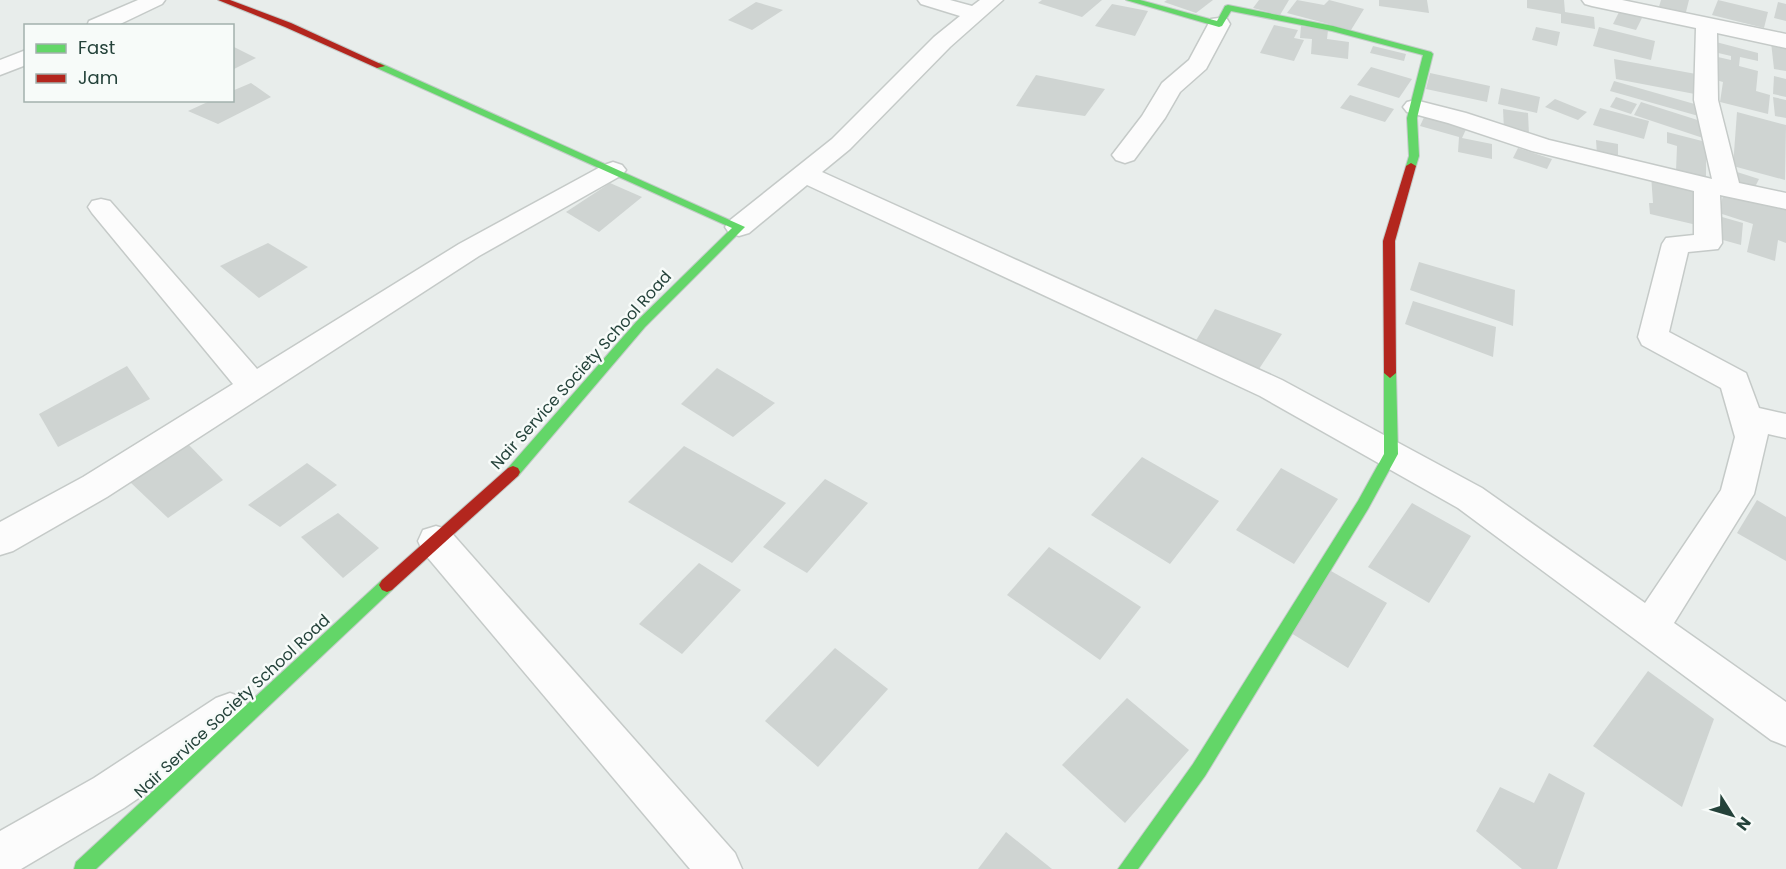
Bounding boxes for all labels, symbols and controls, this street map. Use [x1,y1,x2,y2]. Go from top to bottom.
legend [24,24,234,102]
text: Fast [78,35,115,60]
text: Jam [78,65,118,90]
street label: Nair Service Society School Road [485,266,677,474]
street label: Nair Service Society School Road [129,609,335,803]
north arrow [1702,785,1762,845]
text: N [1731,812,1756,835]

